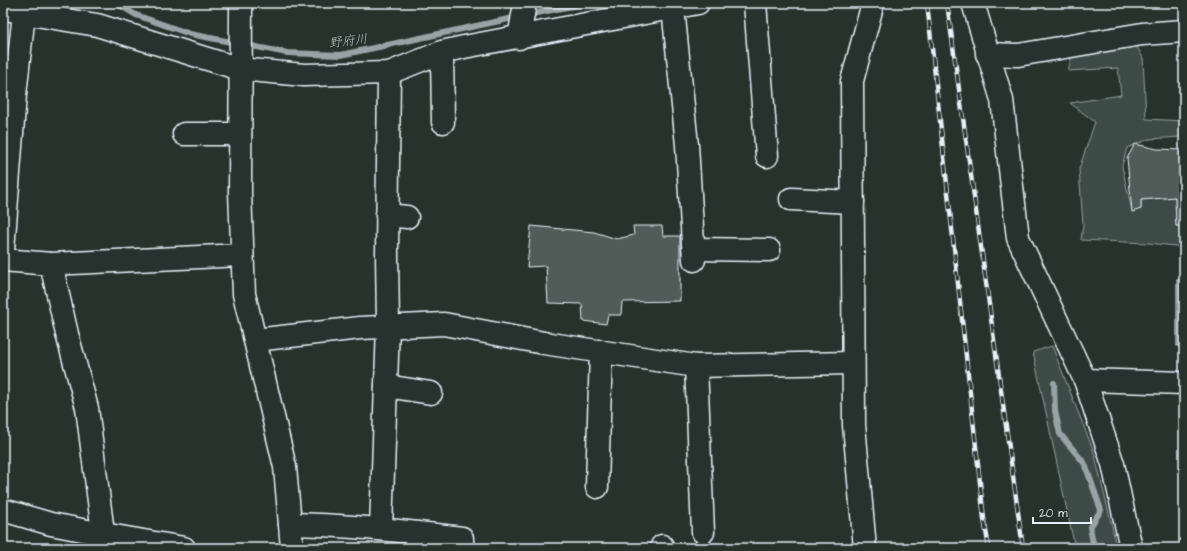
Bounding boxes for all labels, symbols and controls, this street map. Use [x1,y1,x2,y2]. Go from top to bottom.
water label: 野府川 [328,30,369,52]
scale bar [1033,499,1091,525]
text: 20 m [1039,505,1068,522]

